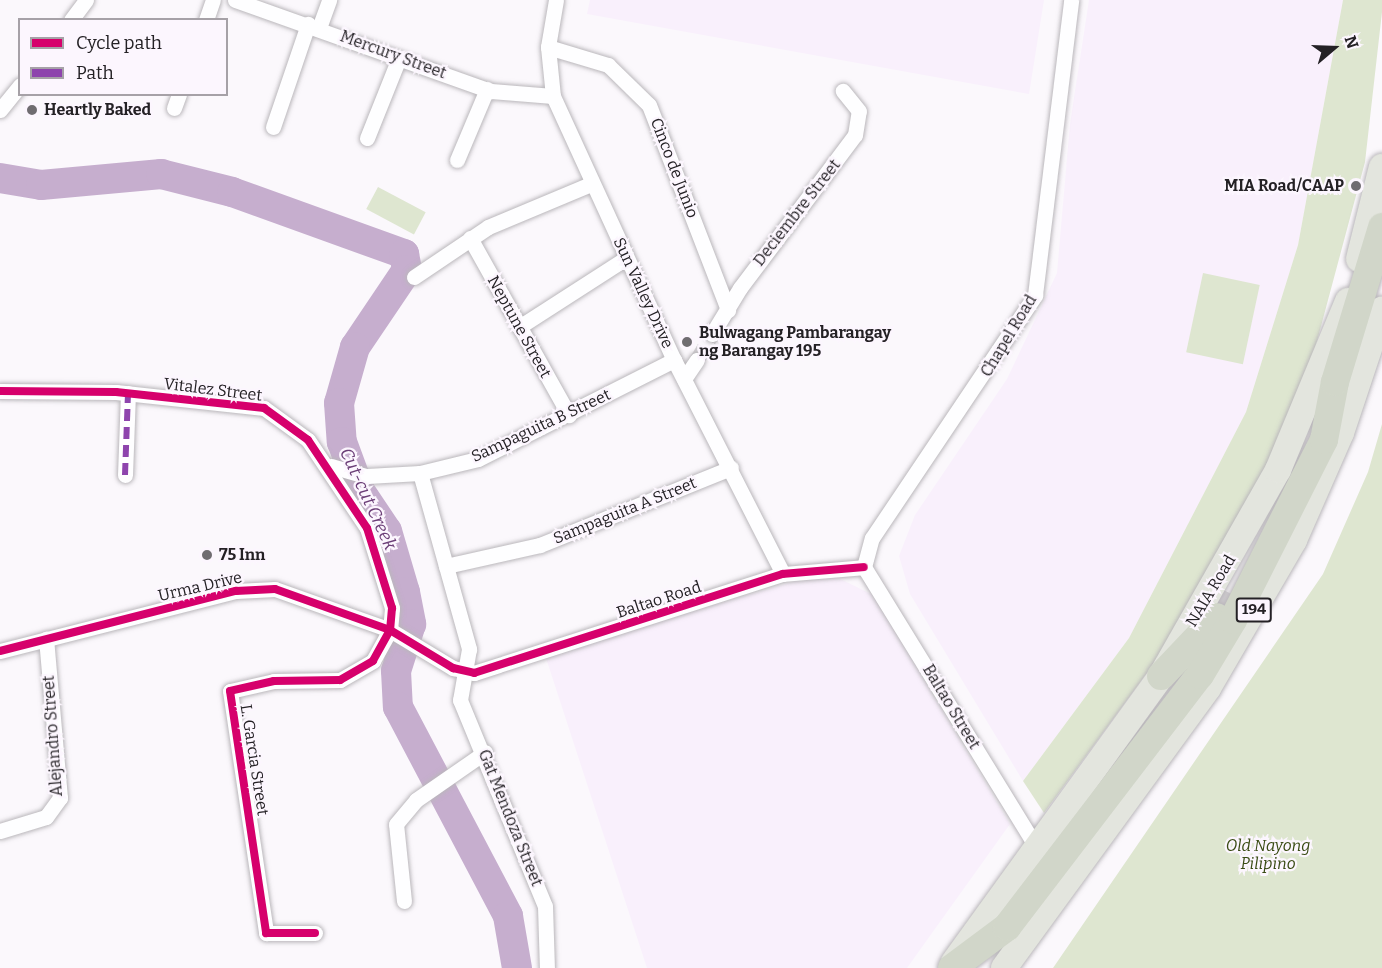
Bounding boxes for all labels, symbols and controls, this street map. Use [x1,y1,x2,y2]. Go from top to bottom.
legend [18,18,228,96]
north arrow [1304,18,1364,78]
street label: Mercury Street [337,27,449,83]
text: Cycle path [76,32,162,54]
text: N [1340,33,1362,51]
text: Path [76,62,114,84]
place label: Heartly Baked [44,100,151,120]
marker: Heartly Baked [25,103,39,117]
street label: Cinco de Junio [646,115,702,221]
street label: Deciembre Street [749,156,845,270]
place label: MIA Road/CAAP [1224,176,1344,196]
marker: MIA Road/CAAP [1349,179,1363,193]
street label: Sun Valley Drive [609,235,677,351]
street label: Neptune Street [483,273,555,381]
street label: Chapel Road [977,292,1041,380]
place label: Bulwagang Pambarangay ng Barangay 195 [699,323,891,361]
marker: Bulwagang Pambarangay ng Barangay 195 [680,335,694,349]
street label: Vitalez Street [163,374,263,406]
street label: Sampaguita B Street [468,385,614,467]
water label: Cut-cut Creek [335,445,401,553]
street label: Sampaguita A Street [551,474,699,548]
place label: 75 Inn [219,545,265,565]
marker: 75 Inn [200,548,214,562]
street label: NAIA Road [1182,552,1240,630]
street label: Urma Drive [156,568,244,606]
street label: Baltao Road [614,577,704,623]
road number: 194 [1234,598,1274,622]
street label: Baltao Street [918,661,984,753]
street label: Alejandro Street [39,675,67,797]
street label: L. Garcia Street [236,703,272,817]
street label: Gat Mendoza Street [474,747,546,889]
park label: Old Nayong Pilipino [1226,836,1310,874]

